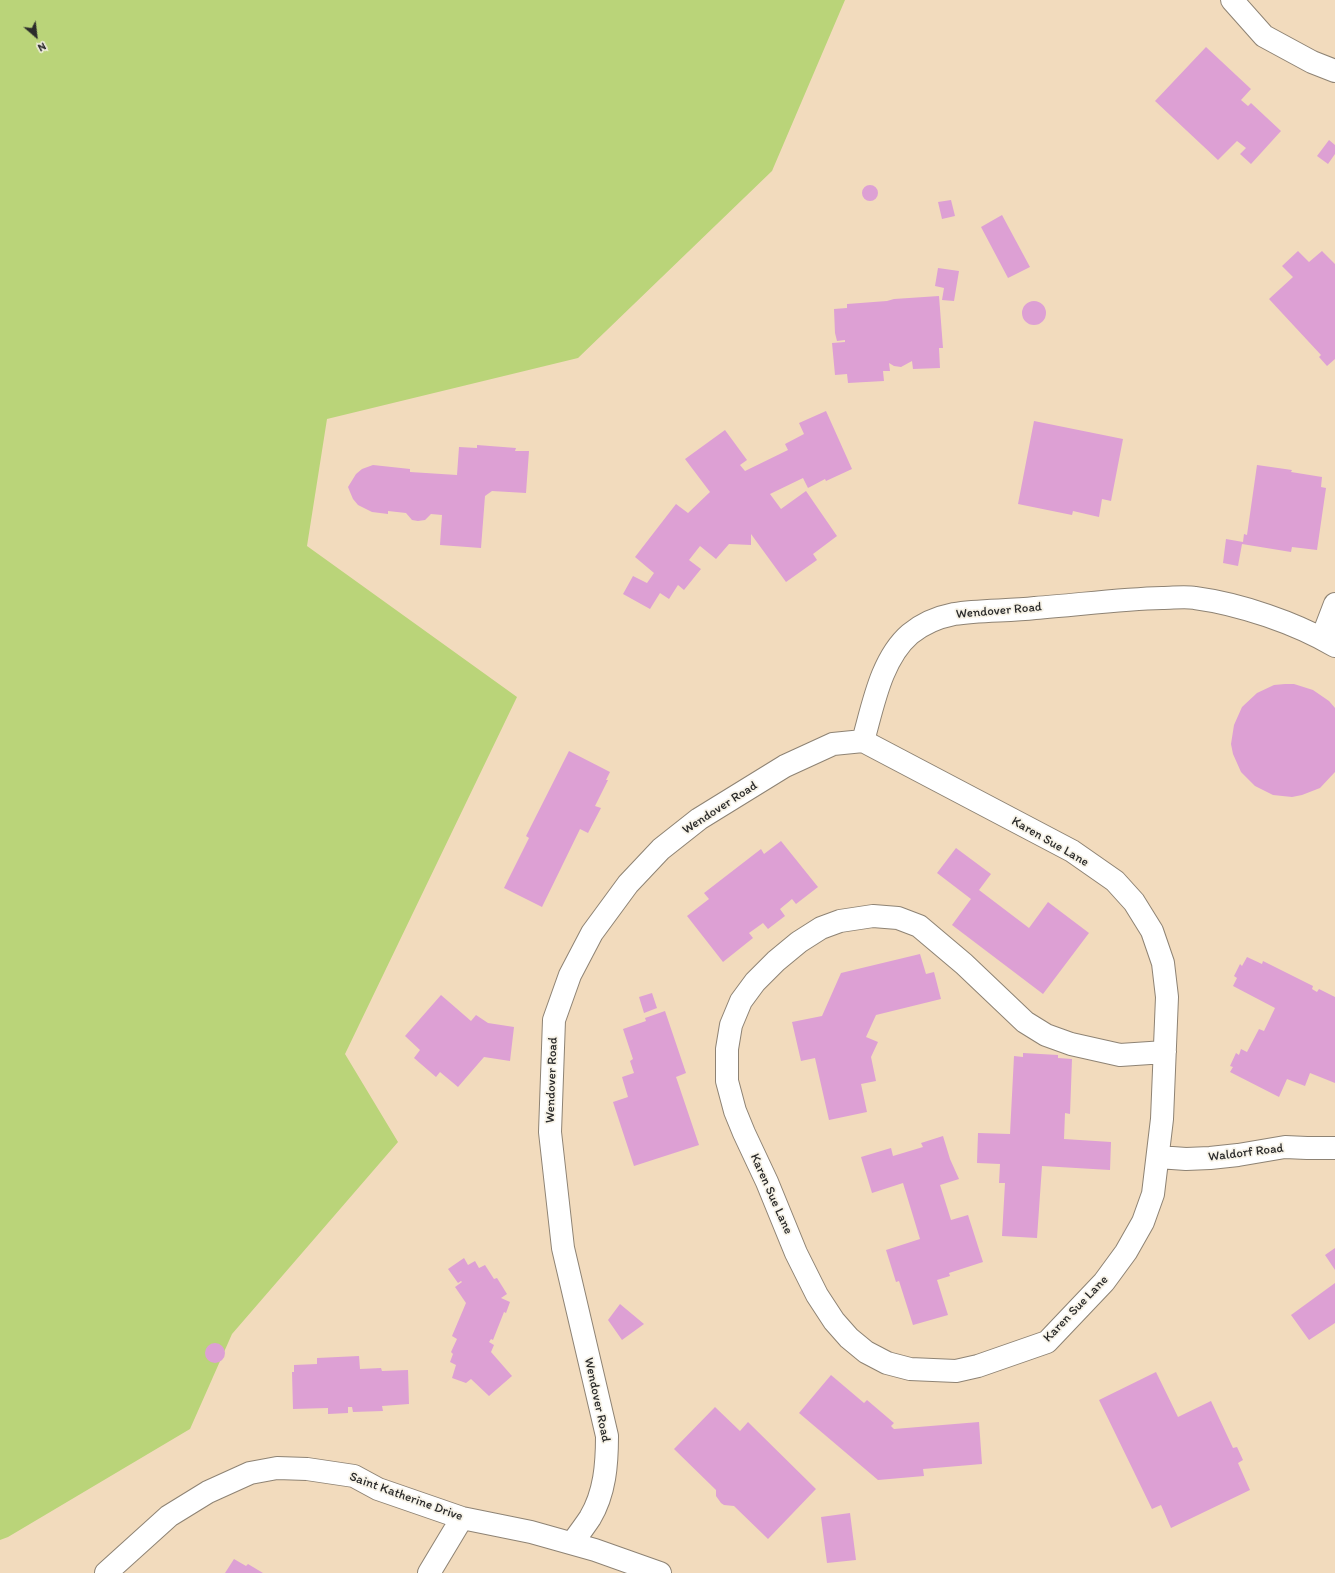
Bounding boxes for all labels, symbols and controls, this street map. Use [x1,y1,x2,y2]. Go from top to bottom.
north arrow [16,16,56,56]
text: N [36,40,48,55]
street label: Wendover Road [955,599,1043,623]
street label: Wendover Road [680,778,760,838]
street label: Karen Sue Lane [1009,814,1091,870]
street label: Wendover Road [543,1037,561,1123]
street label: Waldorf Road [1207,1141,1285,1165]
street label: Karen Sue Lane [746,1151,796,1237]
street label: Karen Sue Lane [1040,1272,1112,1346]
street label: Wendover Road [580,1356,614,1444]
street label: Saint Katherine Drive [347,1469,465,1525]

